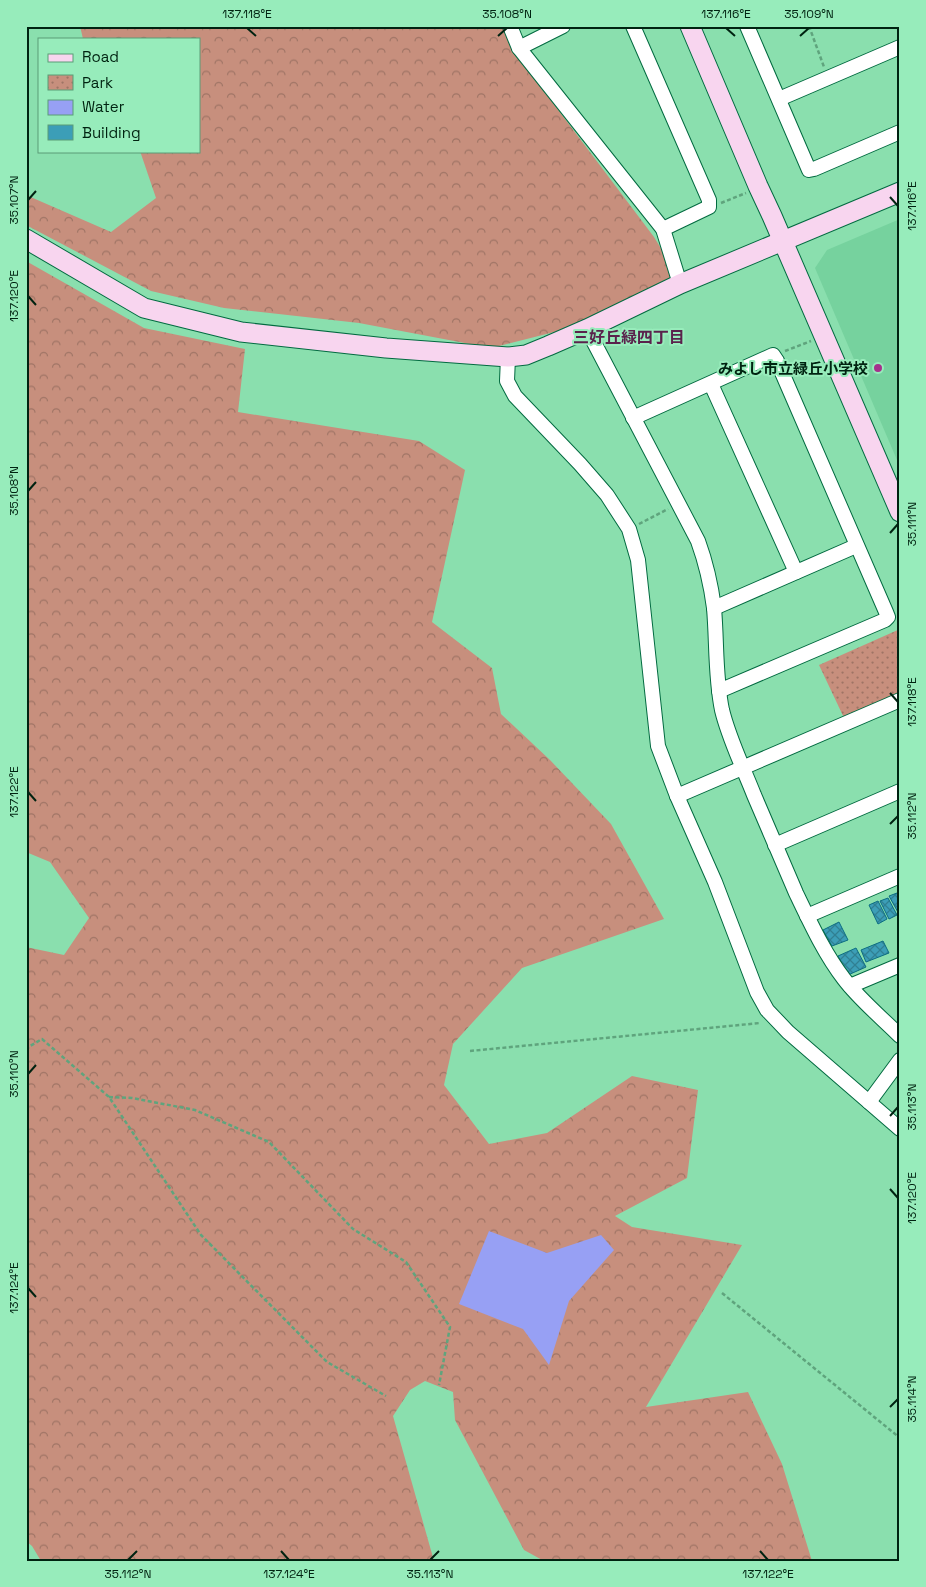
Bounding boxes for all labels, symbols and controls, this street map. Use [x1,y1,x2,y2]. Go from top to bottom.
text: 137.118°E [222,6,272,22]
text: 35.108°N [482,6,532,22]
text: 137.116°E [701,6,751,22]
text: 35.109°N [784,6,834,22]
legend [38,38,200,152]
text: Road [82,47,119,66]
text: Park [82,73,113,92]
text: Water [82,97,125,116]
text: Building [82,123,141,142]
text: 35.107°N [6,176,22,224]
text: 137.116°E [904,181,920,231]
text: 137.120°E [6,270,22,322]
district label: 三好丘緑四丁目 [573,327,685,348]
place label: みよし市立緑丘小学校 [718,359,868,378]
marker: みよし市立緑丘小学校 [872,362,884,374]
text: 35.108°N [6,466,22,516]
text: 35.111°N [904,502,920,546]
text: 137.118°E [904,677,920,727]
text: 137.122°E [6,766,22,818]
text: 35.112°N [904,793,920,839]
text: 35.110°N [6,1050,22,1098]
text: 35.113°N [904,1084,920,1130]
text: 137.120°E [904,1172,920,1224]
text: 137.124°E [6,1262,22,1314]
text: 35.114°N [904,1375,920,1423]
text: 35.112°N [105,1566,151,1582]
text: 137.124°E [263,1566,315,1582]
text: 35.113°N [407,1566,453,1582]
text: 137.122°E [742,1566,794,1582]

